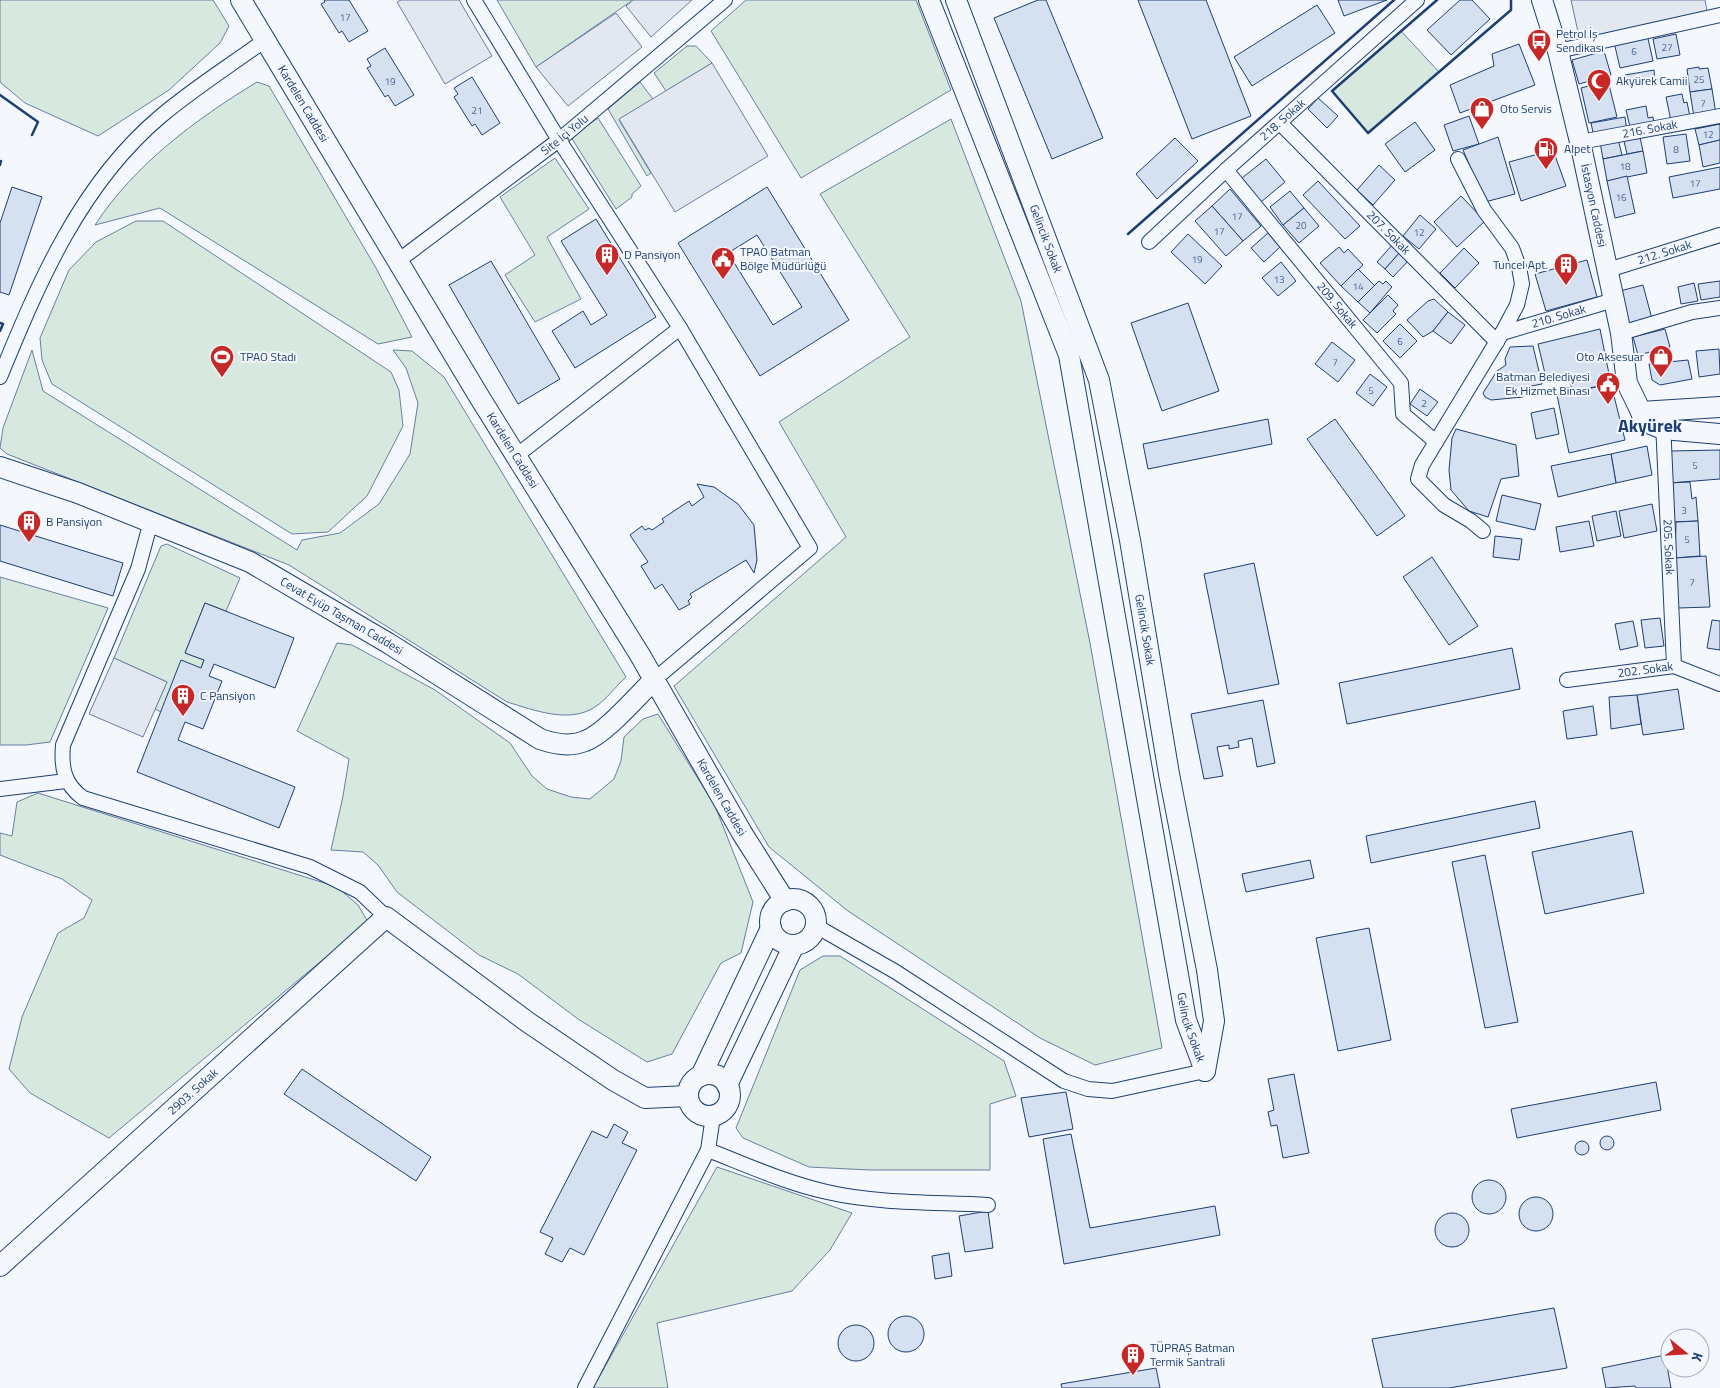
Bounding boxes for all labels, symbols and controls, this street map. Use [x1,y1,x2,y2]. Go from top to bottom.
house number: 17 [339,10,351,25]
place label: Petrol İş Sendikası [1556,24,1604,57]
bus stop icon: Petrol İş Sendikası [1526,28,1552,62]
house number: 27 [1661,40,1673,55]
house number: 6 [1631,44,1637,59]
street label: Kardelen Caddesi [273,61,334,146]
mosque icon: Akyürek Camii [1586,68,1612,102]
place label: Akyürek Camii [1616,71,1687,90]
house number: 25 [1693,72,1705,87]
house number: 19 [384,74,396,89]
street label: 218. Sokak [1255,94,1309,145]
shop icon: Oto Servis [1469,96,1495,130]
house number: 7 [1700,96,1706,111]
place label: Oto Servis [1500,99,1552,118]
house number: 21 [471,103,483,118]
street label: Site İçi Yolu [536,109,592,160]
street label: 216. Sokak [1621,114,1679,143]
house number: 12 [1702,127,1714,142]
fuel station icon: Alpet [1533,136,1559,170]
place label: Alpet [1564,139,1591,158]
house number: 8 [1673,142,1679,157]
house number: 18 [1619,159,1631,174]
street label: İstasyon Caddesi [1576,162,1612,249]
house number: 17 [1689,176,1701,191]
house number: 16 [1615,190,1627,205]
street label: Gelincik Sokak [1025,201,1068,276]
street label: 207. Sokak [1362,206,1415,259]
house number: 17 [1231,209,1243,224]
house number: 20 [1295,218,1307,233]
house number: 17 [1213,224,1225,239]
house number: 12 [1413,225,1425,240]
street label: 212. Sokak [1635,234,1694,269]
building icon: D Pansiyon [594,242,620,276]
place label: TPAO Batman Bölge Müdürlüğü [740,242,826,275]
place label: D Pansiyon [624,245,681,264]
public building icon: TPAO Batman Bölge Müdürlüğü [710,246,736,280]
house number: 19 [1191,252,1203,267]
building icon: Tuncel Apt. [1553,252,1579,286]
place label: Tuncel Apt. [1493,255,1548,274]
house number: 13 [1273,272,1285,287]
street label: 209. Sokak [1312,277,1363,333]
house number: 14 [1352,279,1364,294]
street label: 210. Sokak [1529,299,1588,333]
house number: 6 [1397,334,1403,349]
sports icon: TPAO Stadı [209,344,235,378]
shop icon: Oto Aksesuar [1648,344,1674,378]
place label: TPAO Stadı [240,347,296,366]
place label: Oto Aksesuar [1576,347,1644,366]
house number: 7 [1332,355,1338,370]
place label: Batman Belediyesi Ek Hizmet Binası [1496,367,1590,400]
public building icon: Batman Belediyesi Ek Hizmet Binası [1595,371,1621,405]
house number: 5 [1368,383,1374,398]
house number: 2 [1421,396,1427,411]
street label: Kardelen Caddesi [482,408,544,492]
district label: Akyürek [1618,412,1683,439]
house number: 5 [1692,458,1698,473]
house number: 3 [1681,503,1687,518]
building icon: B Pansiyon [16,509,42,543]
place label: B Pansiyon [46,512,102,531]
street label: 205. Sokak [1658,519,1680,575]
house number: 5 [1684,532,1690,547]
street label: Cevat Eyüp Taşman Caddesi [277,572,407,659]
house number: 7 [1689,575,1695,590]
street label: Gelincik Sokak [1130,593,1161,667]
street label: 202. Sokak [1616,656,1674,682]
building icon: C Pansiyon [170,683,196,717]
place label: C Pansiyon [200,686,255,705]
street label: Kardelen Caddesi [692,755,752,840]
street label: Gelincik Sokak [1172,991,1211,1065]
street label: 2903. Sokak [163,1063,222,1119]
north arrow [1660,1328,1710,1378]
place label: TÜPRAŞ Batman Termik Santrali [1150,1338,1235,1371]
building icon: TÜPRAŞ Batman Termik Santrali [1120,1342,1146,1376]
text: K [1686,1350,1709,1365]

